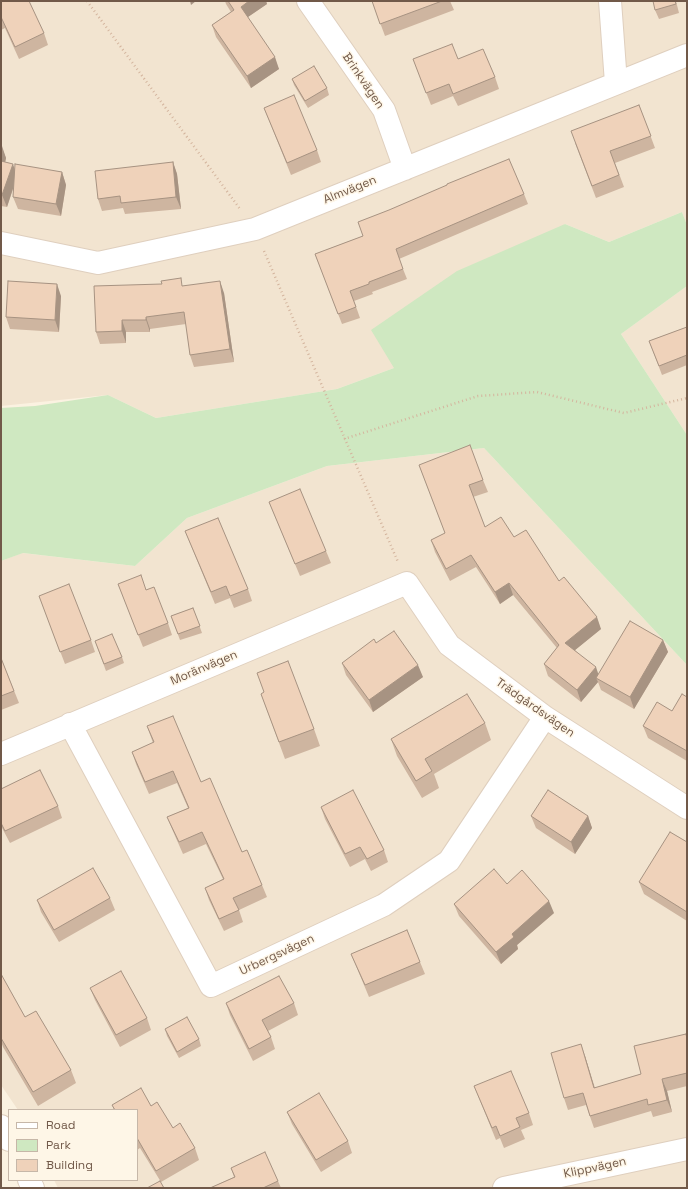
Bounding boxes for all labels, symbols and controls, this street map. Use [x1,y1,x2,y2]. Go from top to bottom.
street label: Brinkvägen [339,50,387,112]
street label: Almvägen [321,173,379,207]
street label: Moränvägen [168,647,240,689]
street label: Trädgårdsvägen [493,675,577,741]
street label: Urbergsvägen [237,931,317,979]
legend [8,1109,138,1181]
text: Road [46,1117,75,1133]
text: Park [46,1137,71,1153]
street label: Klippvägen [562,1154,628,1182]
text: Building [46,1157,93,1173]

